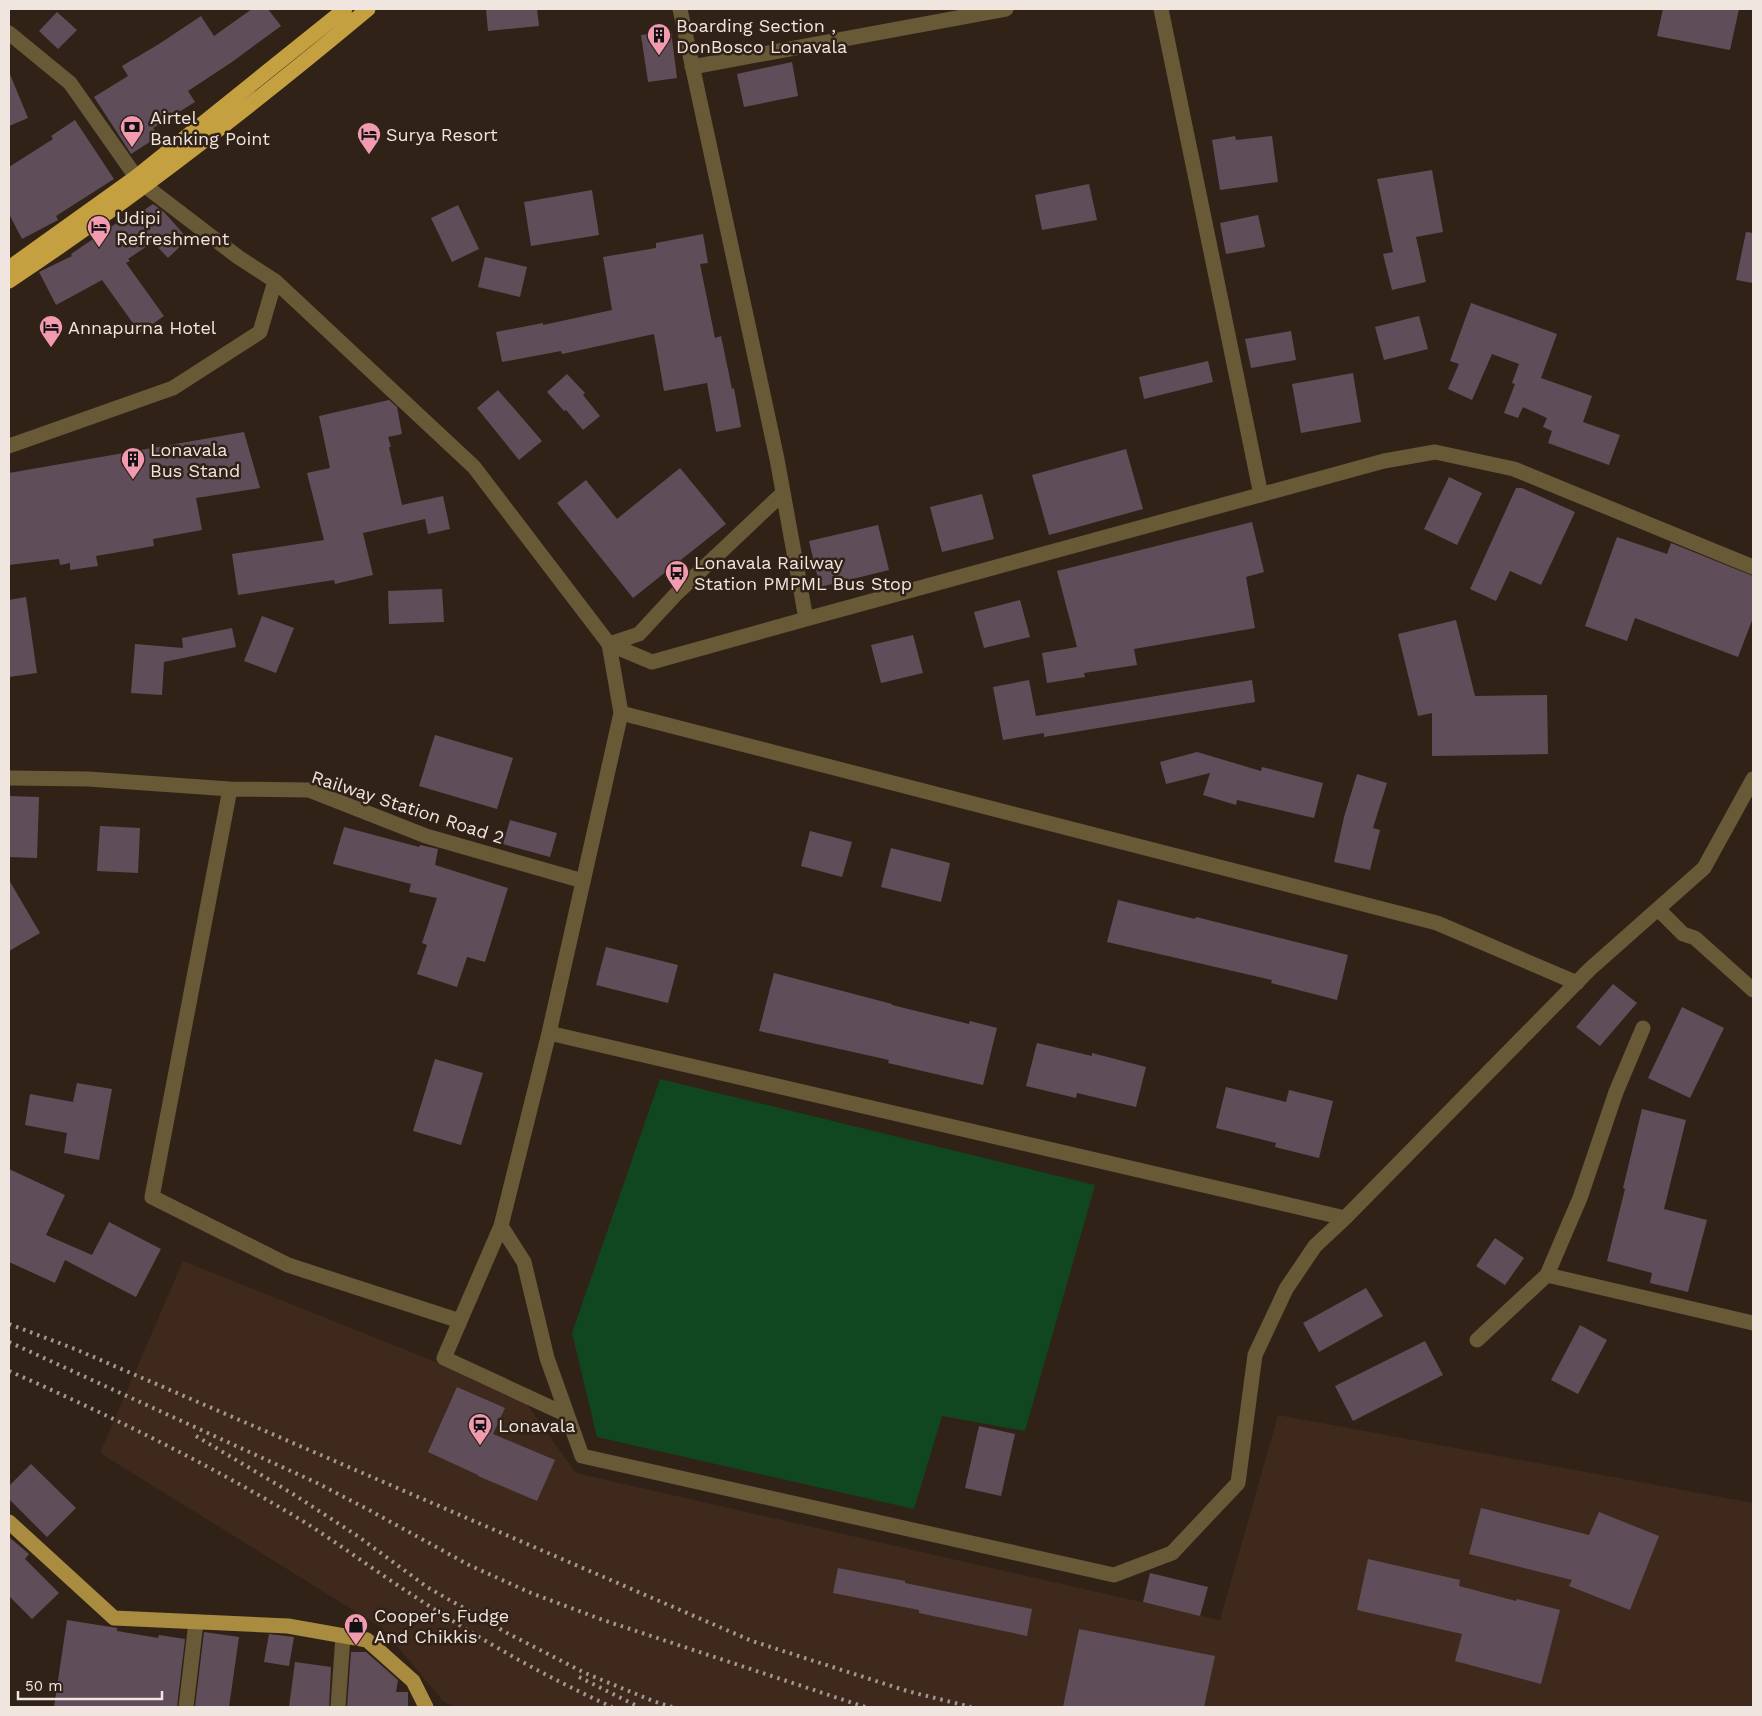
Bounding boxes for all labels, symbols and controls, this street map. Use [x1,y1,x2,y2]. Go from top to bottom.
place label: Boarding Section , DonBosco Lonavala [676,15,847,57]
building icon: Boarding Section , DonBosco Lonavala [646,22,672,56]
place label: Airtel Banking Point [150,107,270,149]
bank icon: Airtel Banking Point [119,114,145,148]
hotel icon: Surya Resort [356,121,382,155]
place label: Surya Resort [386,124,498,145]
place label: Udipi Refreshment [116,207,230,249]
hotel icon: Udipi Refreshment [86,214,112,248]
hotel icon: Annapurna Hotel [38,314,64,348]
place label: Annapurna Hotel [68,317,217,338]
place label: Lonavala Bus Stand [150,439,240,481]
building icon: Lonavala Bus Stand [120,446,146,480]
place label: Lonavala Railway Station PMPML Bus Stop [694,552,912,594]
bus stop icon: Lonavala Railway Station PMPML Bus Stop [664,559,690,593]
street label: Railway Station Road 2 [309,766,507,848]
station icon: Lonavala [467,1412,493,1446]
place label: Lonavala [498,1415,575,1436]
place label: Cooper's Fudge And Chikkis [374,1605,509,1647]
shop icon: Cooper's Fudge And Chikkis [343,1612,369,1646]
scale bar [18,1668,161,1700]
text: 50 m [25,1677,62,1695]

